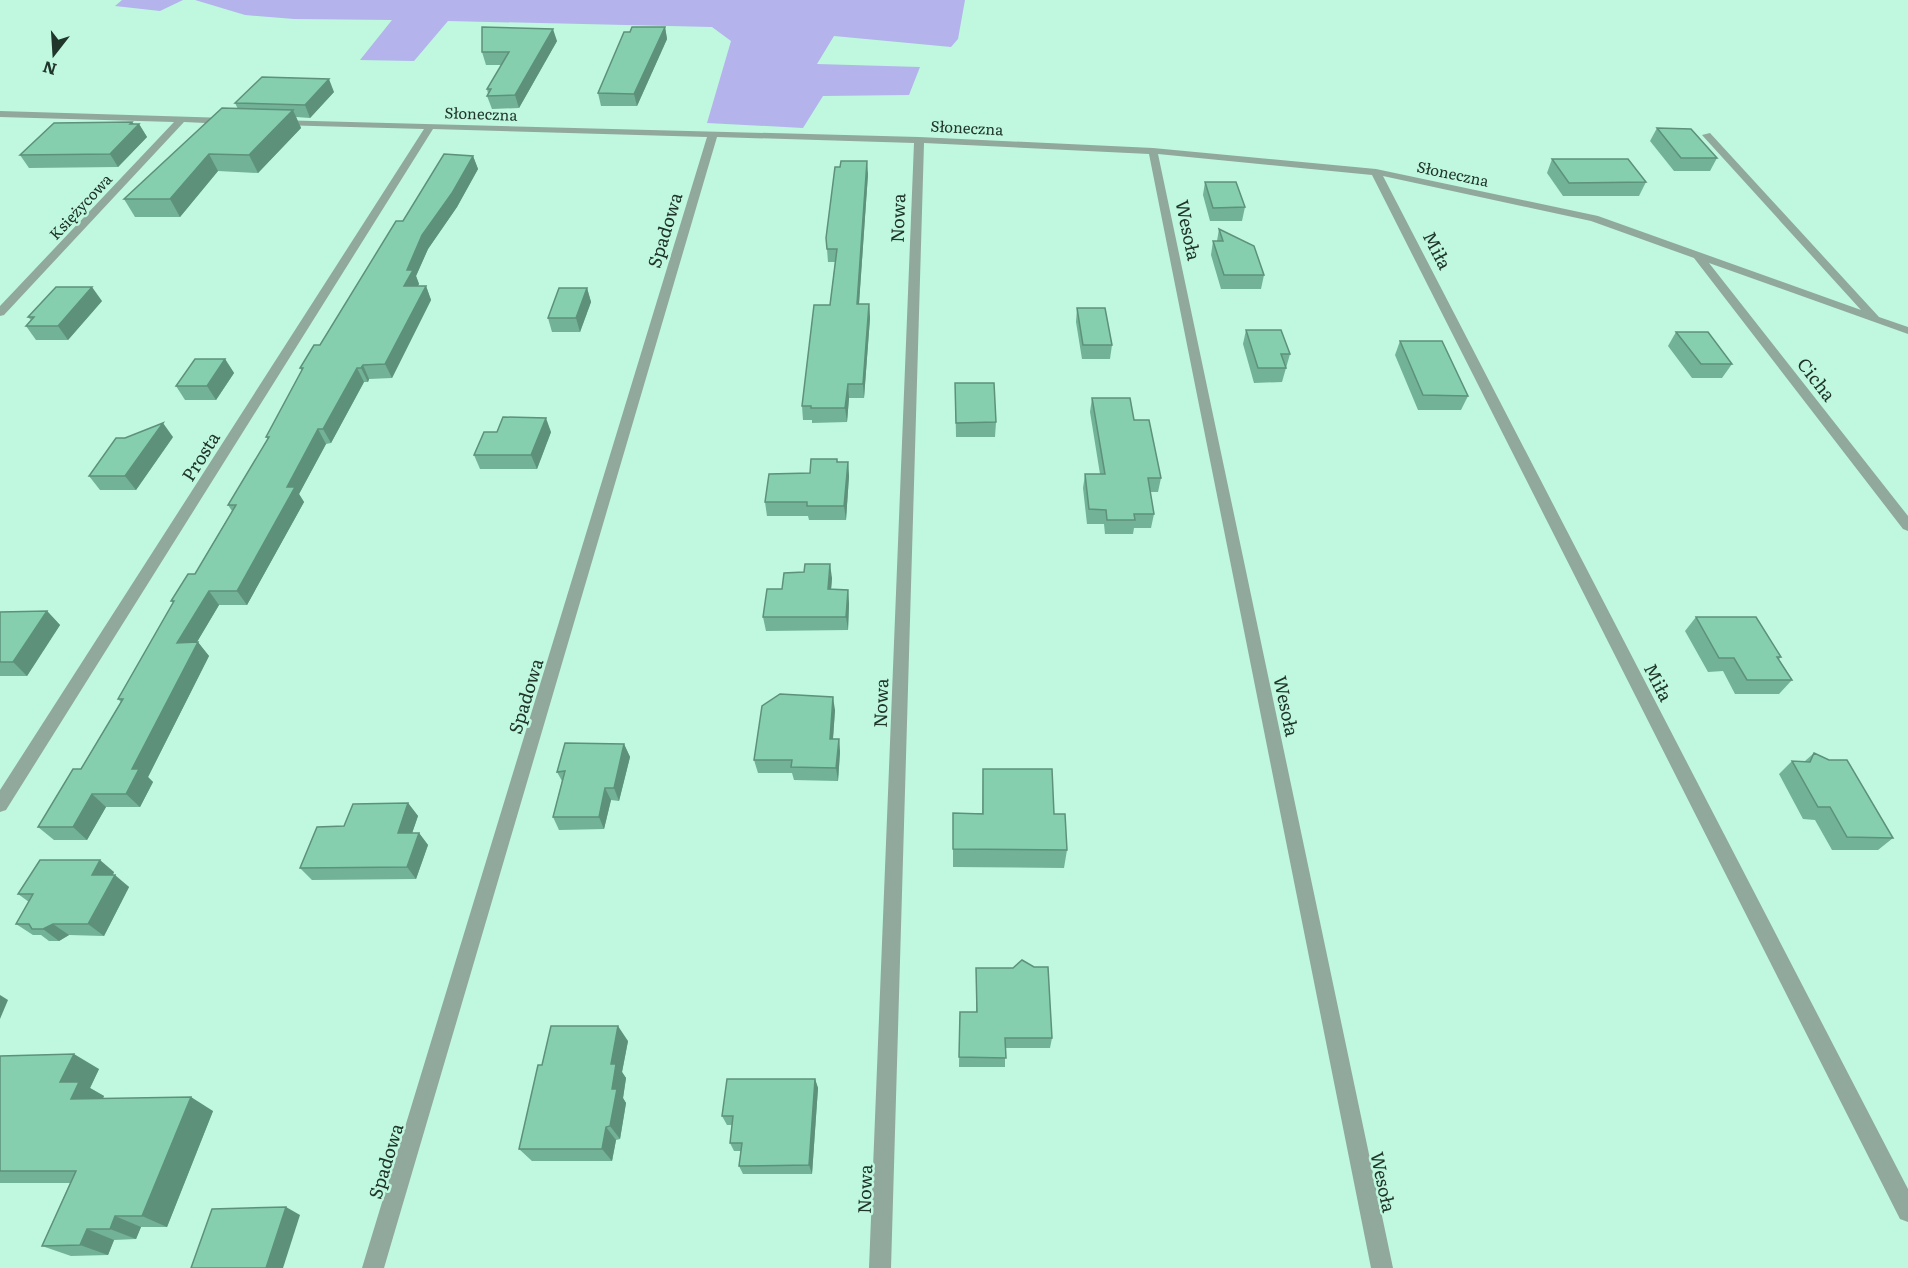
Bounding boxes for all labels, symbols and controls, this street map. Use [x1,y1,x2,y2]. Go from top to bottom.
north arrow [24,24,84,84]
text: N [39,56,59,83]
street label: Słoneczna [444,100,519,126]
street label: Słoneczna [930,114,1005,140]
street label: Słoneczna [1415,154,1492,192]
street label: Księżycowa [43,167,117,244]
street label: Spadowa [640,189,688,271]
street label: Nowa [883,192,911,243]
street label: Wesoła [1169,197,1209,263]
street label: Miła [1417,226,1459,274]
street label: Cicha [1791,351,1843,407]
street label: Prosta [174,426,226,486]
street label: Spadowa [501,655,549,737]
street label: Miła [1638,658,1680,706]
street label: Wesoła [1267,673,1307,739]
street label: Nowa [866,677,894,728]
street label: Spadowa [361,1120,409,1202]
street label: Wesoła [1364,1149,1404,1215]
street label: Nowa [850,1163,878,1214]

